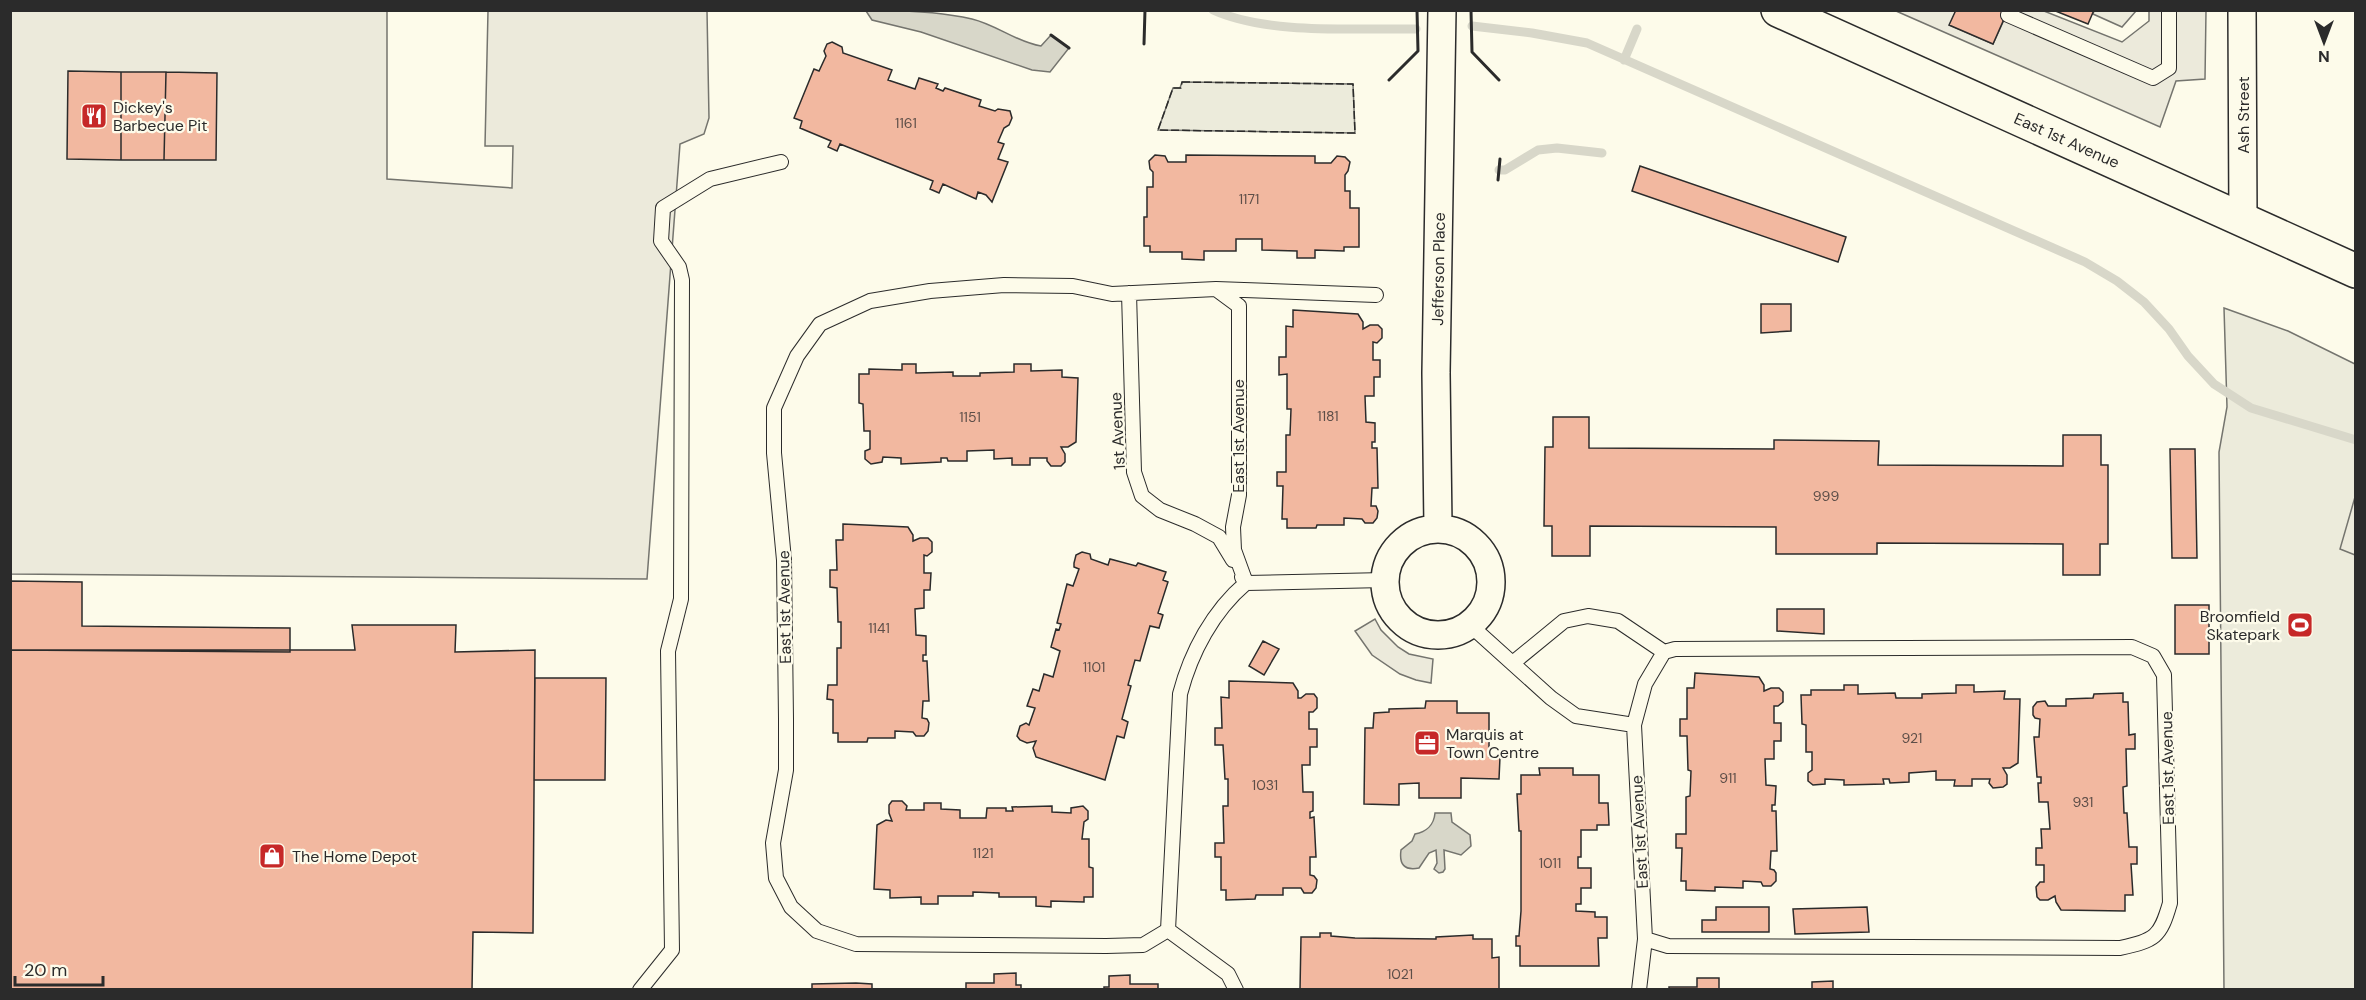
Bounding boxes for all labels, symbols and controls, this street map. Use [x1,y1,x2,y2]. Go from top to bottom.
north arrow [2294,12,2354,72]
text: N [2318,46,2330,67]
street label: Ash Street [2233,76,2254,154]
place label: Dickey's Barbecue Pit [113,97,207,136]
restaurant icon: Dickey's Barbecue Pit [79,101,109,131]
street label: East 1st Avenue [2011,108,2123,173]
house number: 1161 [895,114,917,132]
house number: 1171 [1239,190,1259,208]
street label: Jefferson Place [1427,212,1450,326]
street label: East 1st Avenue [1228,379,1249,493]
street label: 1st Avenue [1105,392,1130,470]
house number: 1181 [1317,407,1339,425]
house number: 1151 [959,408,981,426]
house number: 999 [1813,487,1839,505]
street label: East 1st Avenue [773,550,796,664]
place label: Broomfield Skatepark [2200,606,2280,645]
sports icon: Broomfield Skatepark [2285,610,2315,640]
house number: 1141 [868,619,890,637]
house number: 1101 [1083,658,1105,676]
street label: East 1st Avenue [2156,711,2179,825]
place label: Marquis at Town Centre [1446,724,1539,763]
office icon: Marquis at Town Centre [1412,728,1442,758]
house number: 921 [1902,729,1923,747]
house number: 911 [1719,769,1737,787]
street label: East 1st Avenue [1626,775,1653,889]
house number: 1031 [1252,776,1278,794]
house number: 931 [2073,793,2093,811]
shop icon: The Home Depot [257,841,287,871]
house number: 1121 [972,844,994,862]
place label: The Home Depot [292,846,417,867]
house number: 1011 [1539,854,1561,872]
scale bar [15,949,104,987]
text: 20 m [24,958,67,982]
house number: 1021 [1387,965,1413,983]

